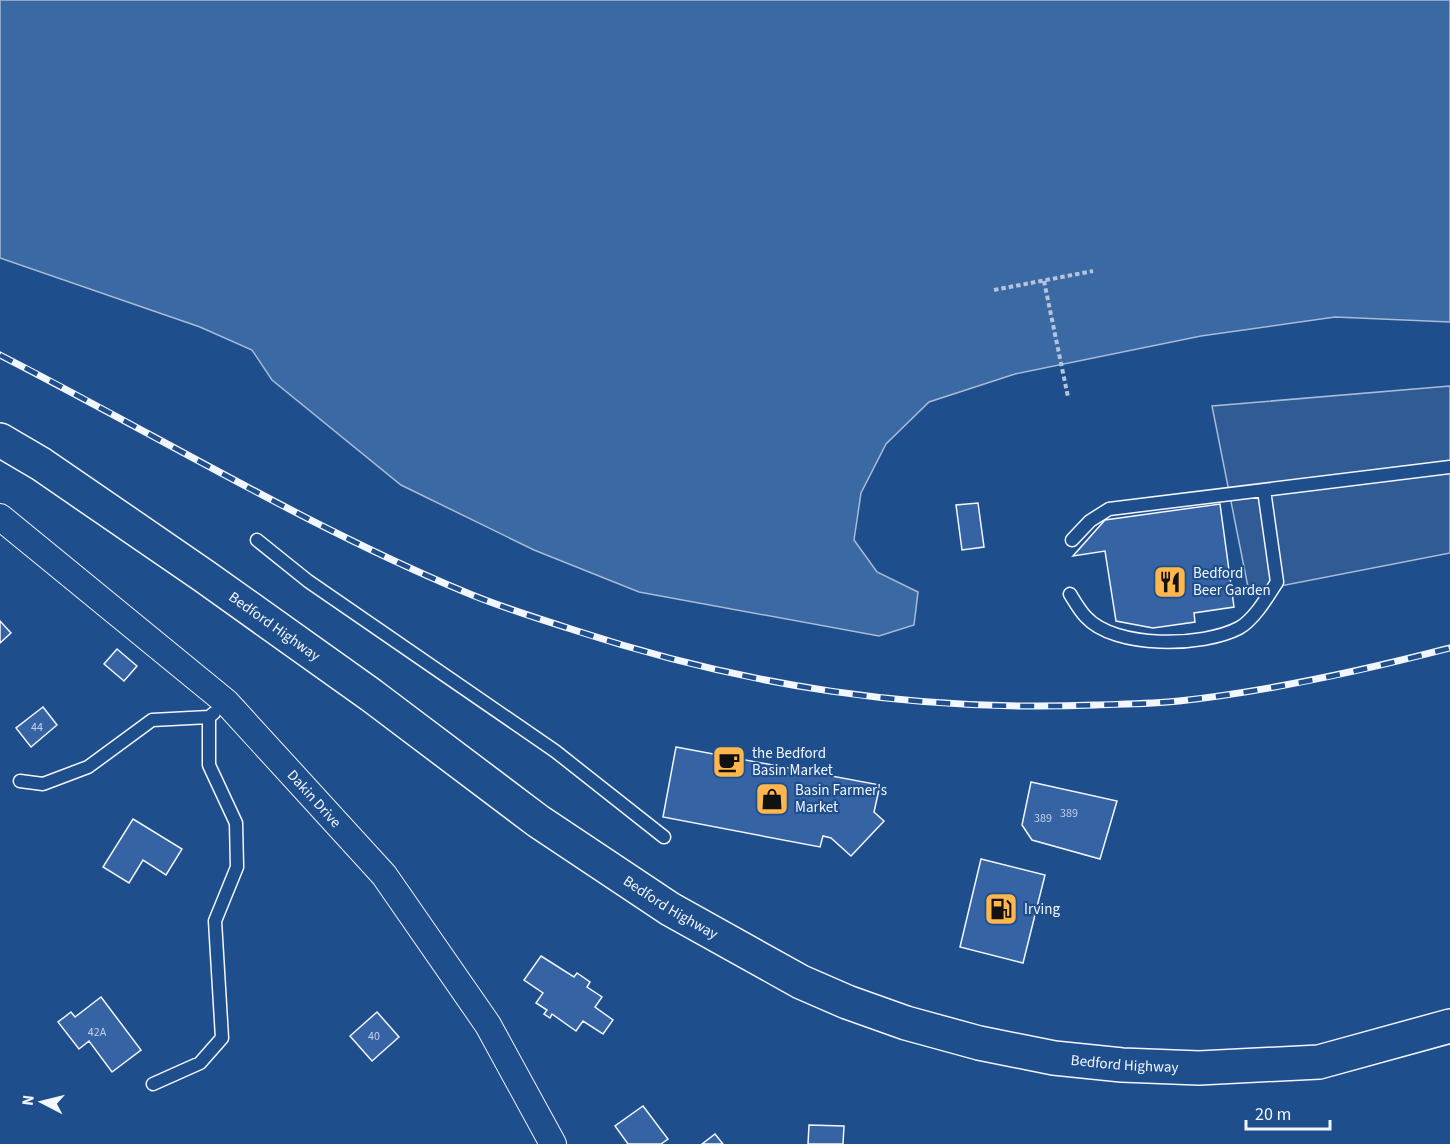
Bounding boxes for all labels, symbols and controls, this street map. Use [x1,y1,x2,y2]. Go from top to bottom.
place label: Bedford Beer Garden [1193,563,1271,601]
restaurant icon: Bedford Beer Garden [1152,564,1188,600]
street label: Bedford Highway [225,586,325,666]
house number: 44 [31,719,43,736]
place label: the Bedford Basin Market [752,743,833,781]
cafe icon: the Bedford Basin Market [711,744,747,780]
street label: Dakin Drive [282,765,346,832]
place label: Basin Farmer's Market [795,780,887,818]
shop icon: Basin Farmer's Market [754,781,790,817]
house number: 389 [1060,805,1078,822]
house number: 389 [1034,810,1052,827]
street label: Bedford Highway [619,870,722,944]
fuel station icon: Irving [983,891,1019,927]
place label: Irving [1024,899,1060,920]
house number: 42A [88,1024,107,1041]
house number: 40 [368,1028,380,1045]
street label: Bedford Highway [1070,1049,1179,1078]
north arrow [12,1072,72,1132]
scale bar [1246,1093,1330,1131]
text: N [17,1094,40,1107]
text: 20 m [1255,1102,1291,1127]

